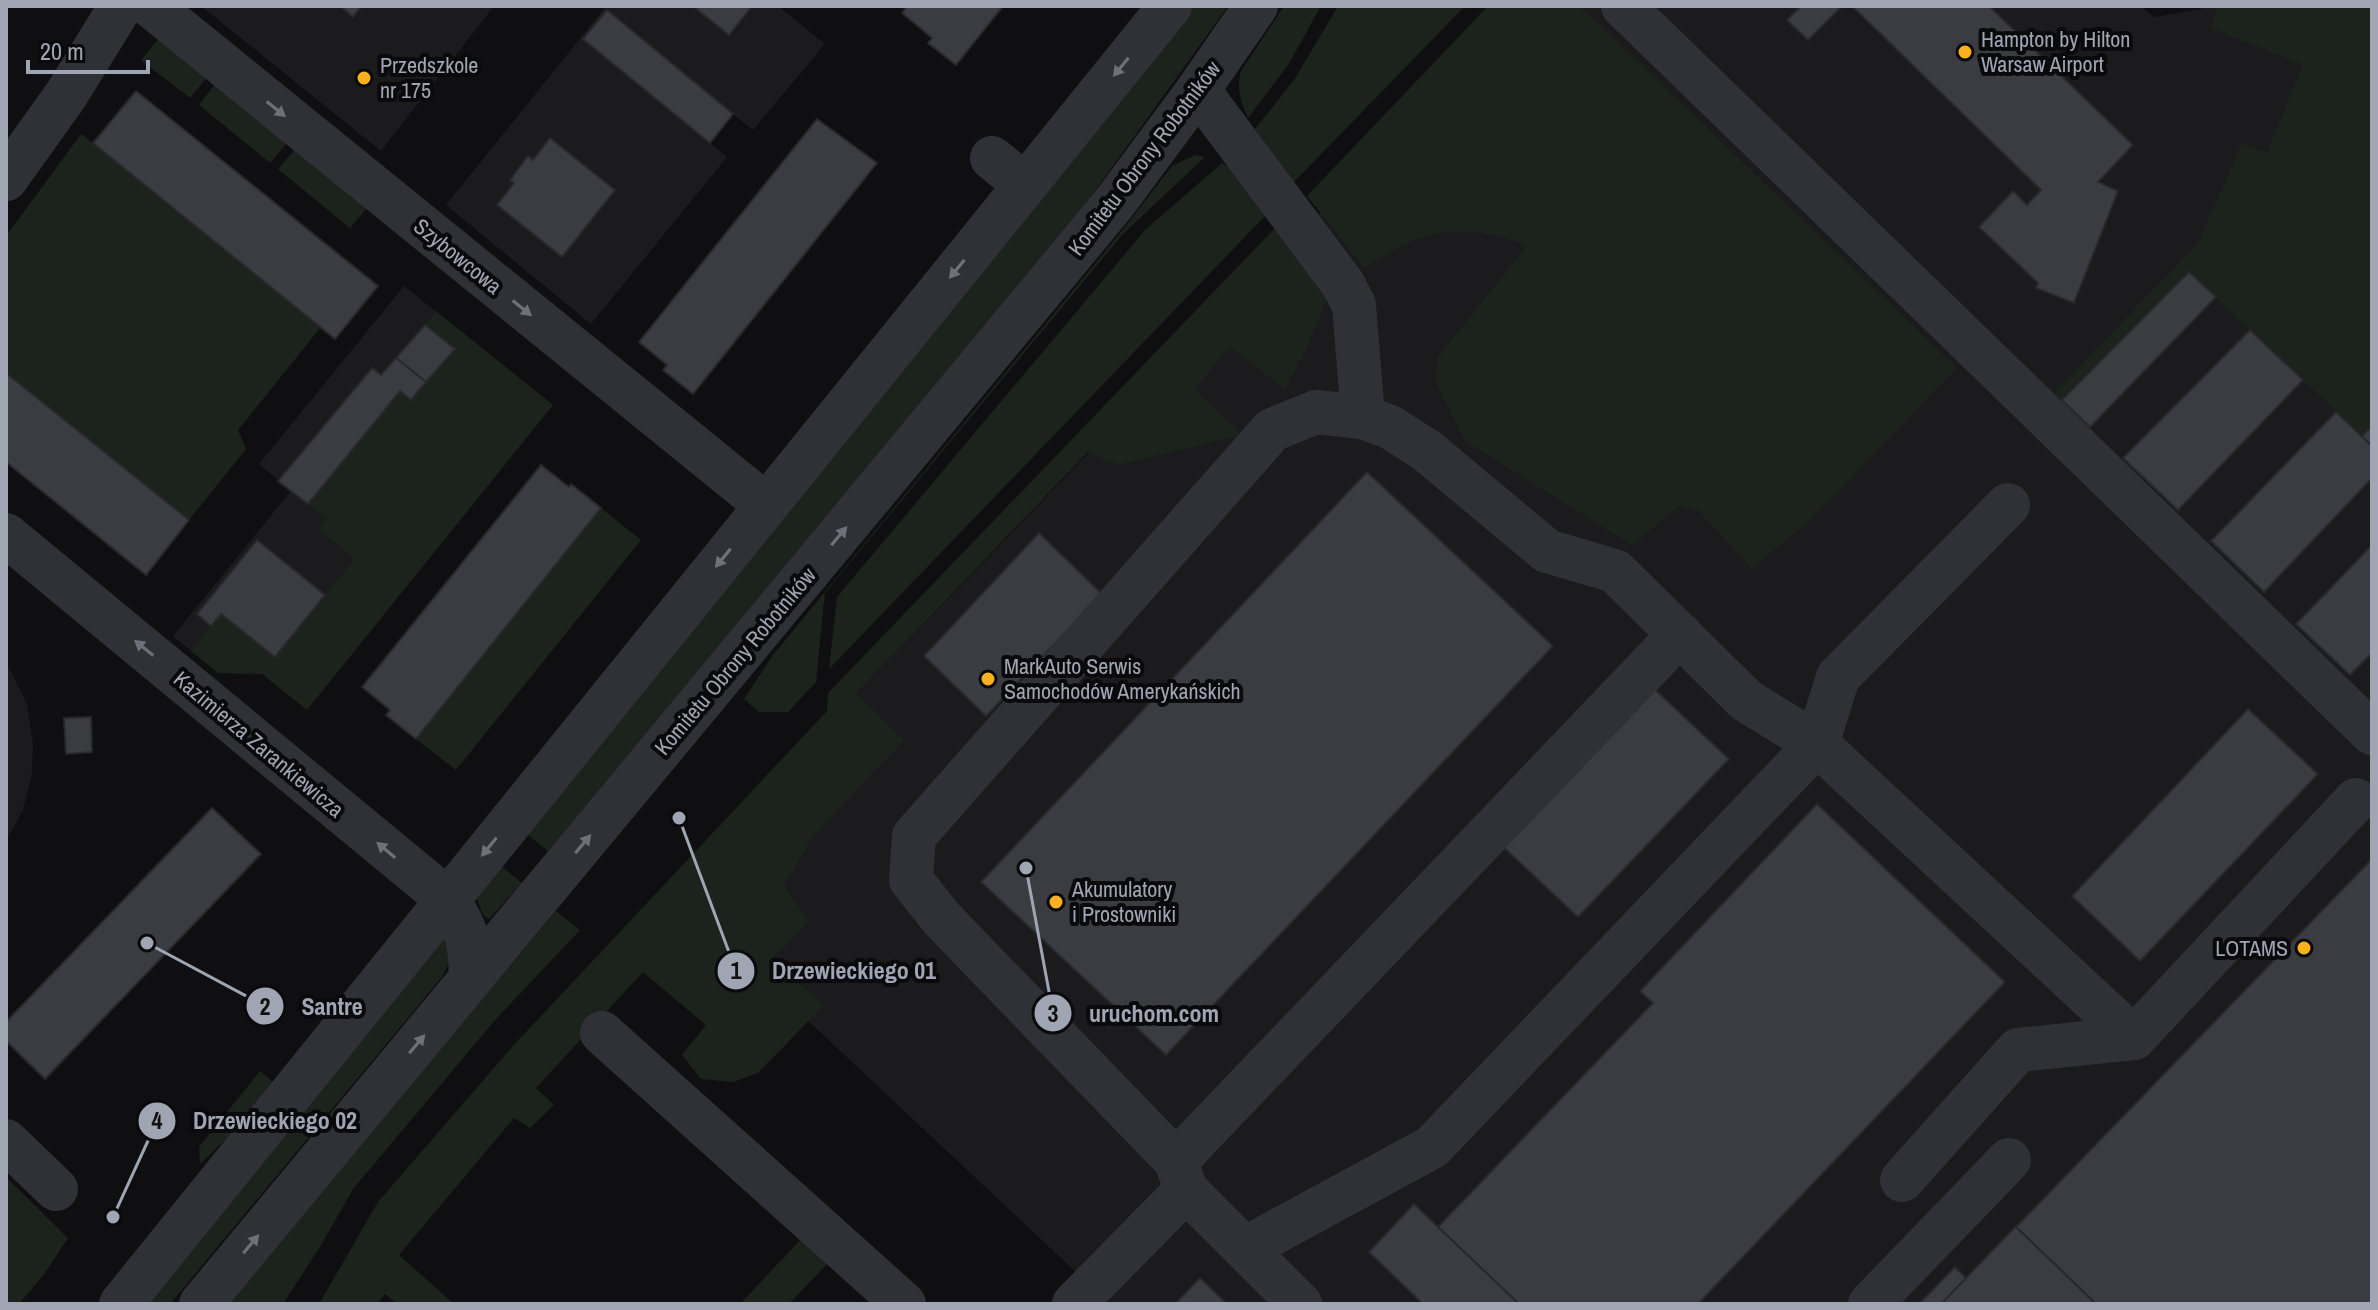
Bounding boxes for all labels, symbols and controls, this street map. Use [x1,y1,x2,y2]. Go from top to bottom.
scale bar [28,24,148,74]
place label: Hampton by Hilton Warsaw Airport [1981,24,2130,79]
text: 20 m [40,35,84,67]
marker: Hampton by Hilton Warsaw Airport [1956,43,1974,61]
place label: Przedszkole nr 175 [380,50,478,105]
street label: Komitetu Obrony Robotników [1061,54,1227,262]
one-way arrow [1113,57,1130,77]
marker: Przedszkole nr 175 [355,69,373,87]
one-way arrow [266,100,287,117]
street label: Szybowcowa [408,211,508,301]
one-way arrow [950,259,966,279]
one-way arrow [511,299,531,316]
one-way arrow [830,526,846,546]
one-way arrow [715,548,732,568]
street label: Komitetu Obrony Robotników [647,561,823,761]
one-way arrow [134,640,154,657]
place label: MarkAuto Serwis Samochodów Amerykańskich [1004,651,1241,706]
street label: Kazimierza Zarankiewicza [168,664,350,824]
marker: MarkAuto Serwis Samochodów Amerykańskich [979,670,997,688]
one-way arrow [574,834,591,854]
one-way arrow [481,837,498,857]
one-way arrow [376,842,396,859]
place label: Akumulatory i Prostowniki [1071,874,1176,929]
marker: Akumulatory i Prostowniki [1047,893,1065,911]
place label: LOTAMS [2215,933,2288,963]
marker: LOTAMS [2295,939,2313,957]
callout: Drzewieckiego 01 [716,947,952,995]
text: 1 [731,954,742,986]
text: Drzewieckiego 01 [772,954,936,986]
callout: Santre [245,982,378,1030]
callout: uruchom.com [1033,989,1235,1037]
text: 2 [260,990,271,1022]
text: Santre [301,990,363,1022]
text: 3 [1048,997,1059,1029]
text: uruchom.com [1089,997,1219,1029]
one-way arrow [408,1034,425,1054]
callout: Drzewieckiego 02 [137,1097,373,1145]
text: 4 [152,1104,163,1136]
text: Drzewieckiego 02 [193,1104,357,1136]
one-way arrow [242,1234,259,1254]

